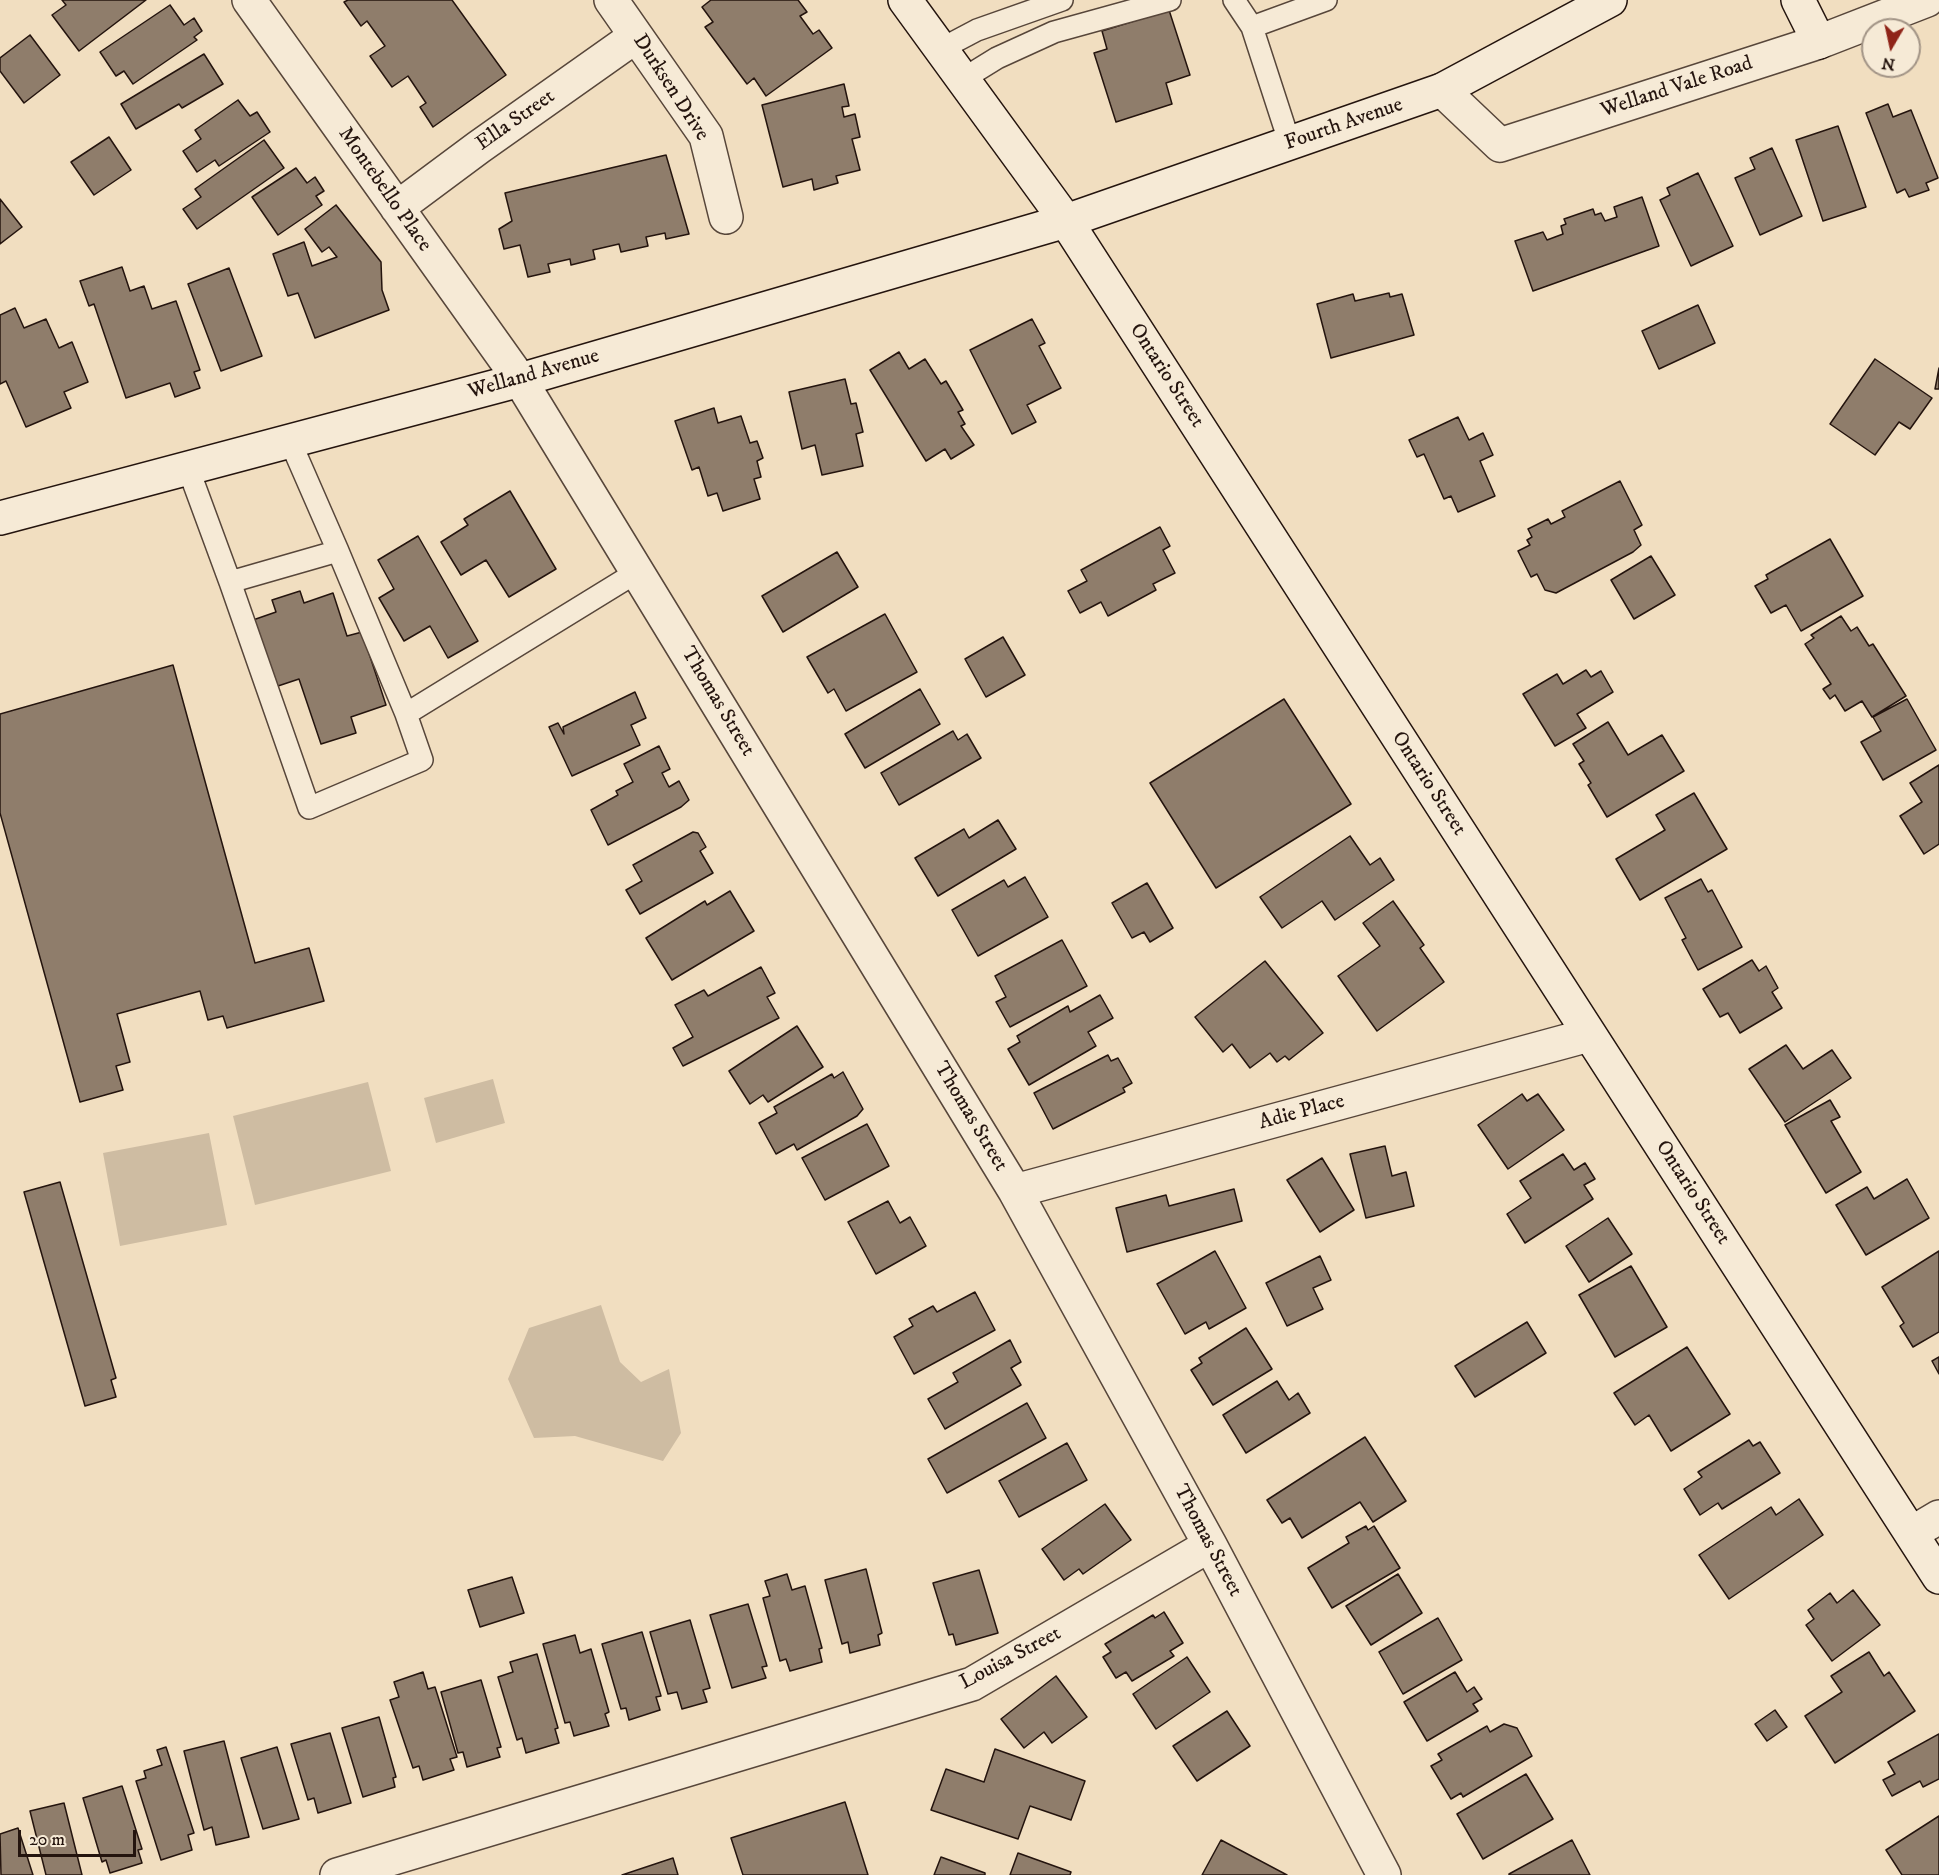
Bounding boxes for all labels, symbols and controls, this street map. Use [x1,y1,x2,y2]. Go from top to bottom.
north arrow [1861,18,1921,78]
street label: Durksen Drive [626,30,714,146]
street label: Welland Vale Road [1598,52,1756,124]
text: N [1880,53,1897,75]
street label: Ella Street [472,85,560,157]
street label: Fourth Avenue [1282,93,1406,157]
street label: Montebello Place [332,123,436,257]
street label: Ontario Street [1123,319,1209,433]
street label: Welland Avenue [466,344,602,406]
street label: Thomas Street [675,643,759,761]
street label: Ontario Street [1385,727,1471,841]
street label: Thomas Street [928,1058,1012,1176]
street label: Adie Place [1256,1090,1348,1136]
street label: Ontario Street [1649,1136,1735,1250]
street label: Thomas Street [1167,1481,1247,1601]
street label: Louisa Street [956,1622,1066,1696]
scale bar [21,1818,140,1856]
text: 20 m [29,1829,65,1851]

